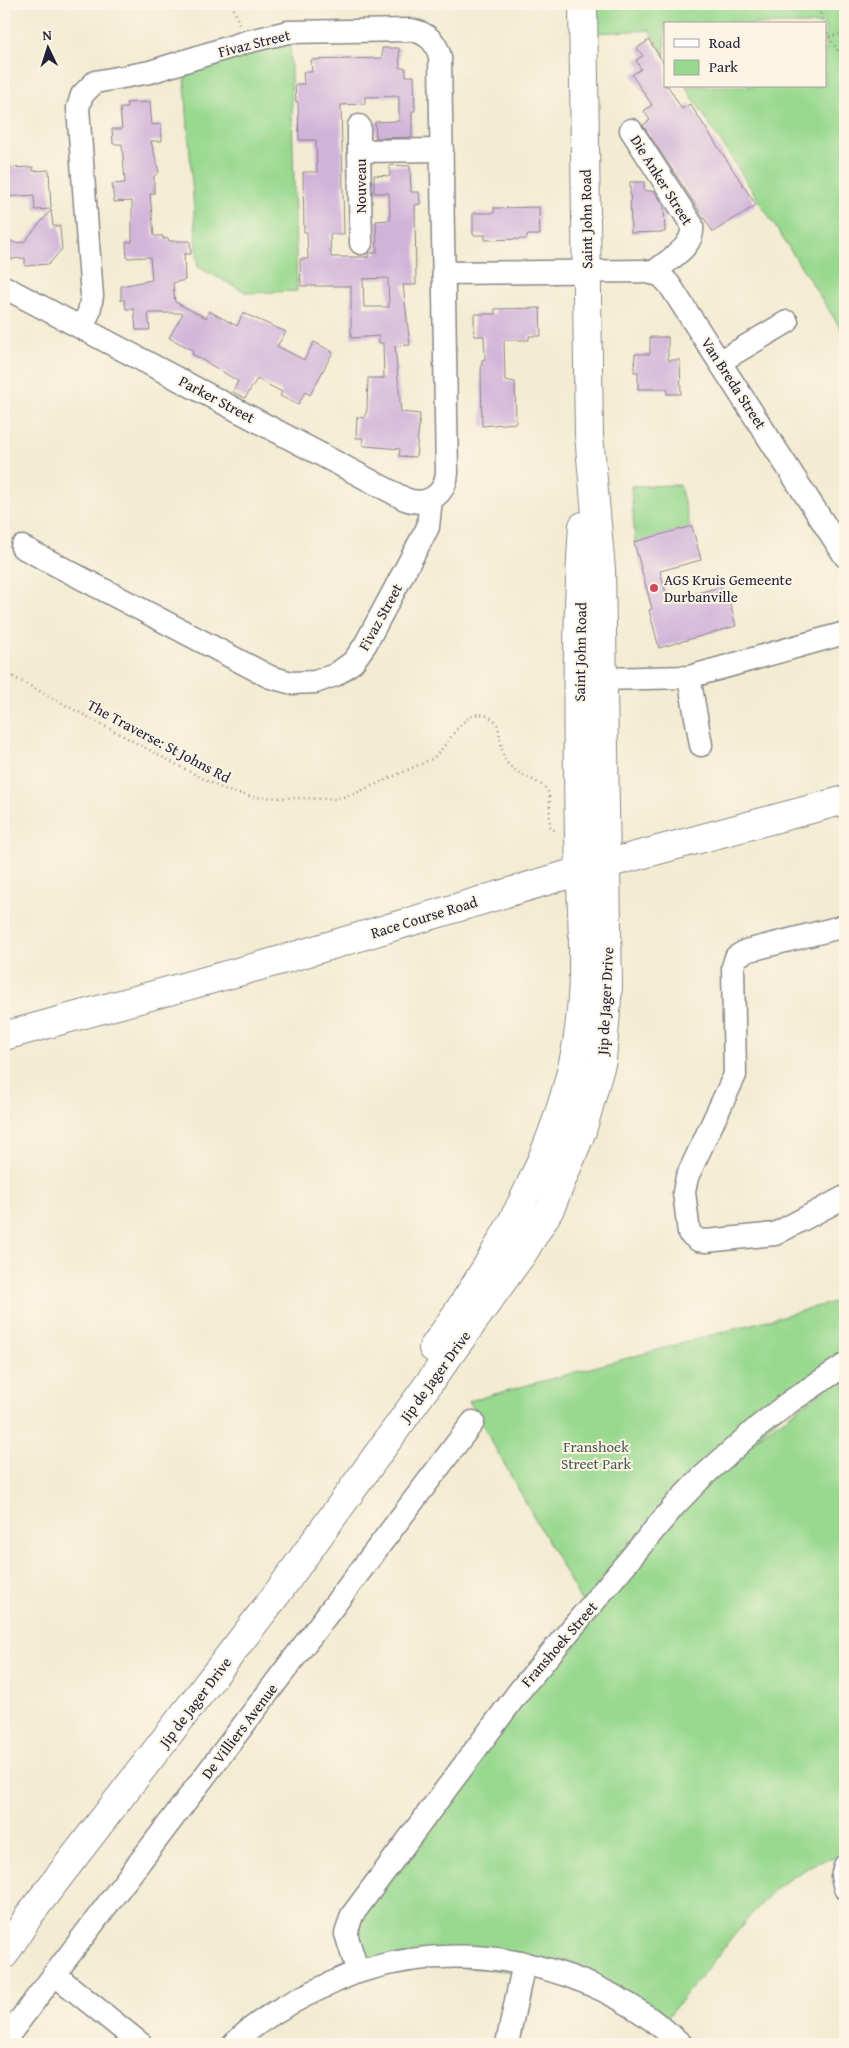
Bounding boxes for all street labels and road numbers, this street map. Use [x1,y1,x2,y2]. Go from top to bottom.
street label: Fivaz Street [216,24,293,62]
street label: Die Anker Street [626,131,699,230]
street label: Nouveau [350,158,371,213]
street label: Saint John Road [575,169,597,269]
street label: Van Breda Street [696,333,772,434]
street label: Parker Street [175,370,259,428]
street label: Fivaz Street [353,579,407,654]
street label: Saint John Road [569,602,591,702]
street label: The Traverse: St Johns Rd [84,694,234,788]
street label: Race Course Road [368,891,480,943]
street label: Jip de Jager Drive [592,946,618,1058]
street label: Jip de Jager Drive [394,1326,475,1428]
street label: Franshoek Street [516,1596,602,1691]
street label: Jip de Jager Drive [153,1652,236,1753]
street label: De Villiers Avenue [196,1679,282,1783]

